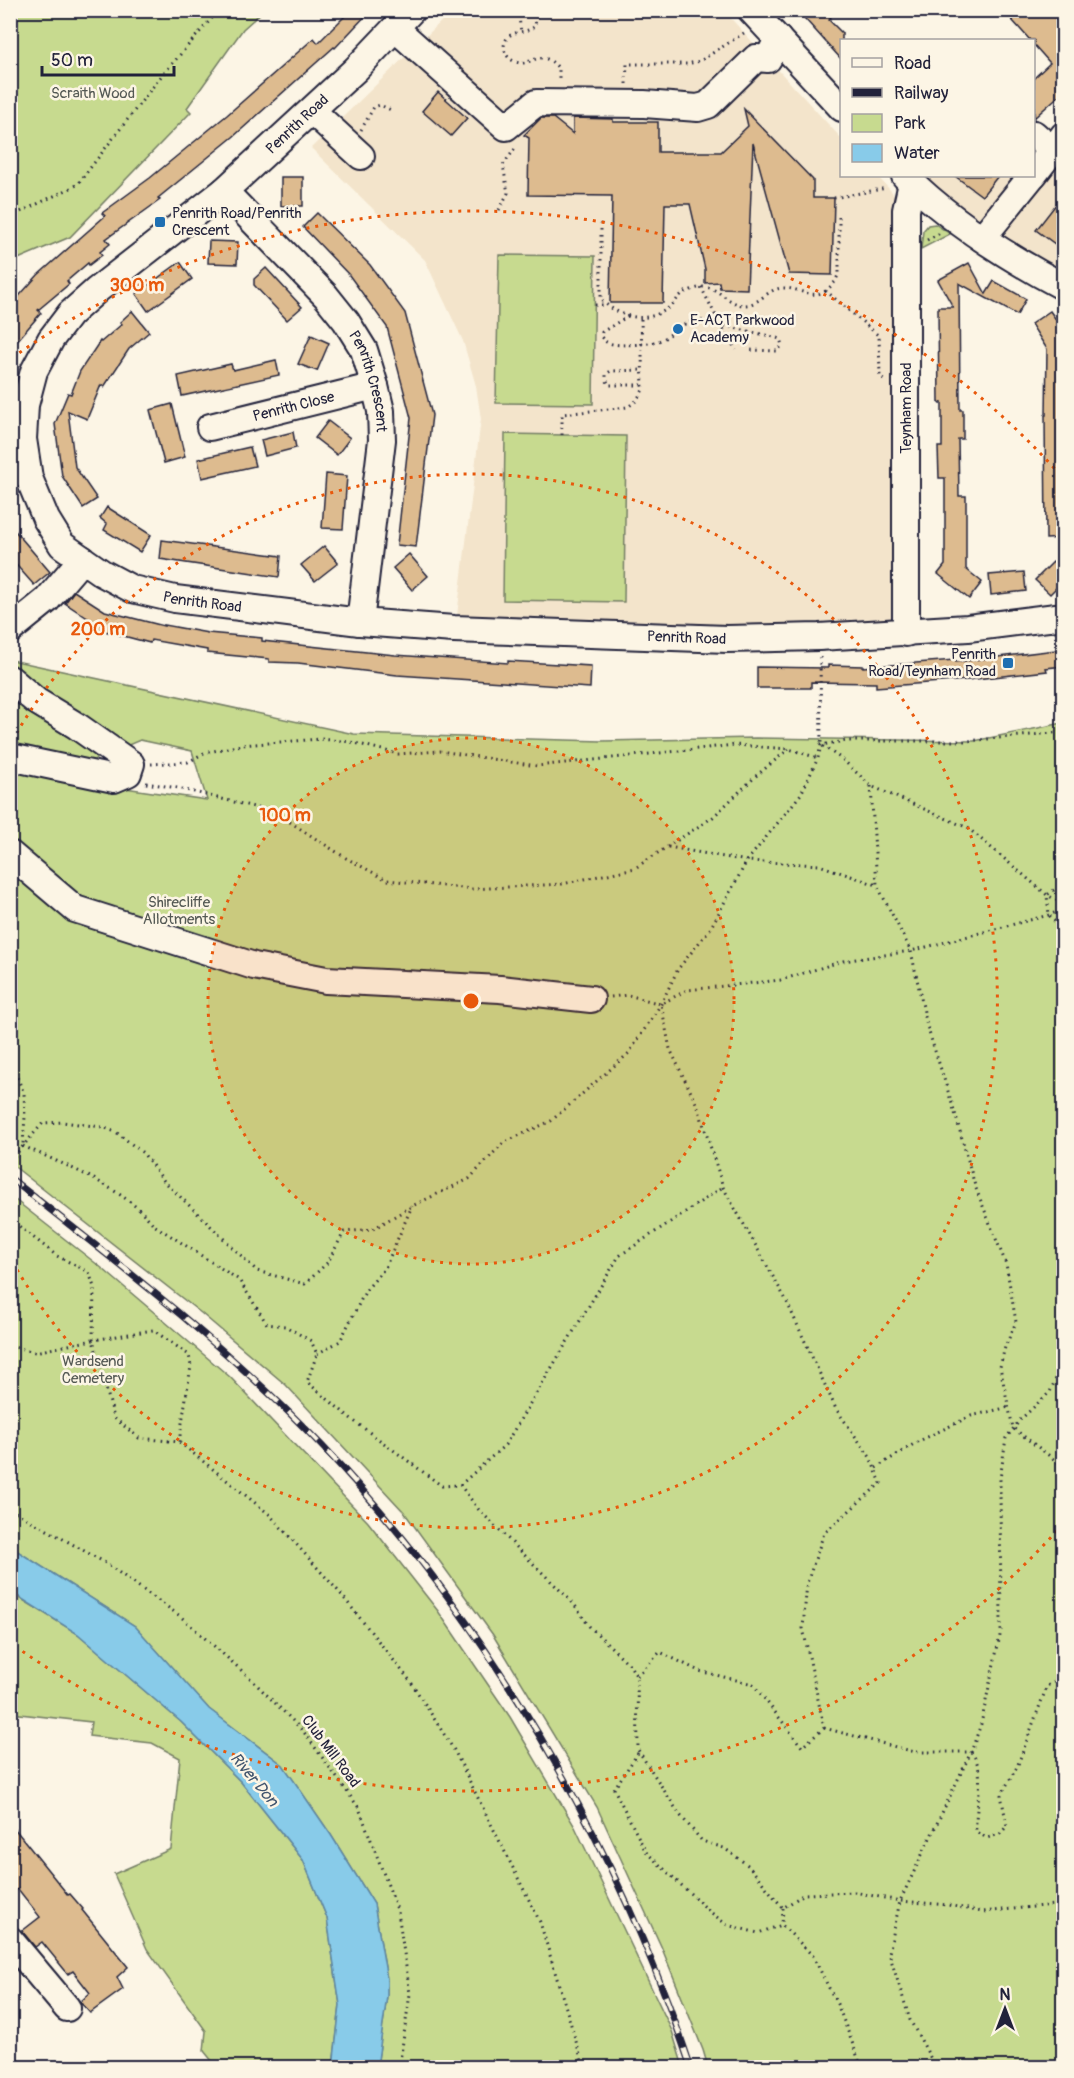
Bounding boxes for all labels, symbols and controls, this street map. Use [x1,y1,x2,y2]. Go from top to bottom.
scale bar [42,39,174,77]
legend [840,39,1035,177]
text: 50 m [51,49,93,72]
text: Road [894,52,931,75]
text: Railway [894,82,949,105]
park label: Scraith Wood [51,84,135,103]
street label: Penrith Road [262,90,333,158]
text: Park [894,112,926,135]
text: Water [894,142,940,165]
place label: Penrith Road/Penrith Crescent [172,204,302,240]
marker: Penrith Road/Penrith Crescent [153,215,167,229]
text: 300 m [110,274,164,297]
place label: E-ACT Parkwood Academy [690,311,795,347]
marker: E-ACT Parkwood Academy [671,322,685,336]
street label: Penrith Crescent [344,327,391,433]
street label: Teynham Road [897,362,916,454]
street label: Penrith Close [251,387,337,426]
street label: Penrith Road [161,587,243,617]
text: 200 m [71,618,125,641]
street label: Penrith Road [647,627,727,649]
place label: Penrith Road/Teynham Road [868,645,996,681]
marker: Penrith Road/Teynham Road [1001,656,1015,670]
text: 100 m [259,804,311,827]
park label: Shirecliffe Allotments [143,893,216,929]
centre of rings [461,991,481,1011]
park label: Wardsend Cemetery [62,1352,125,1388]
street label: Club Mill Road [297,1711,364,1791]
water label: River Don [226,1749,283,1811]
north arrow [975,1979,1035,2039]
text: N [1000,1985,1011,2005]

